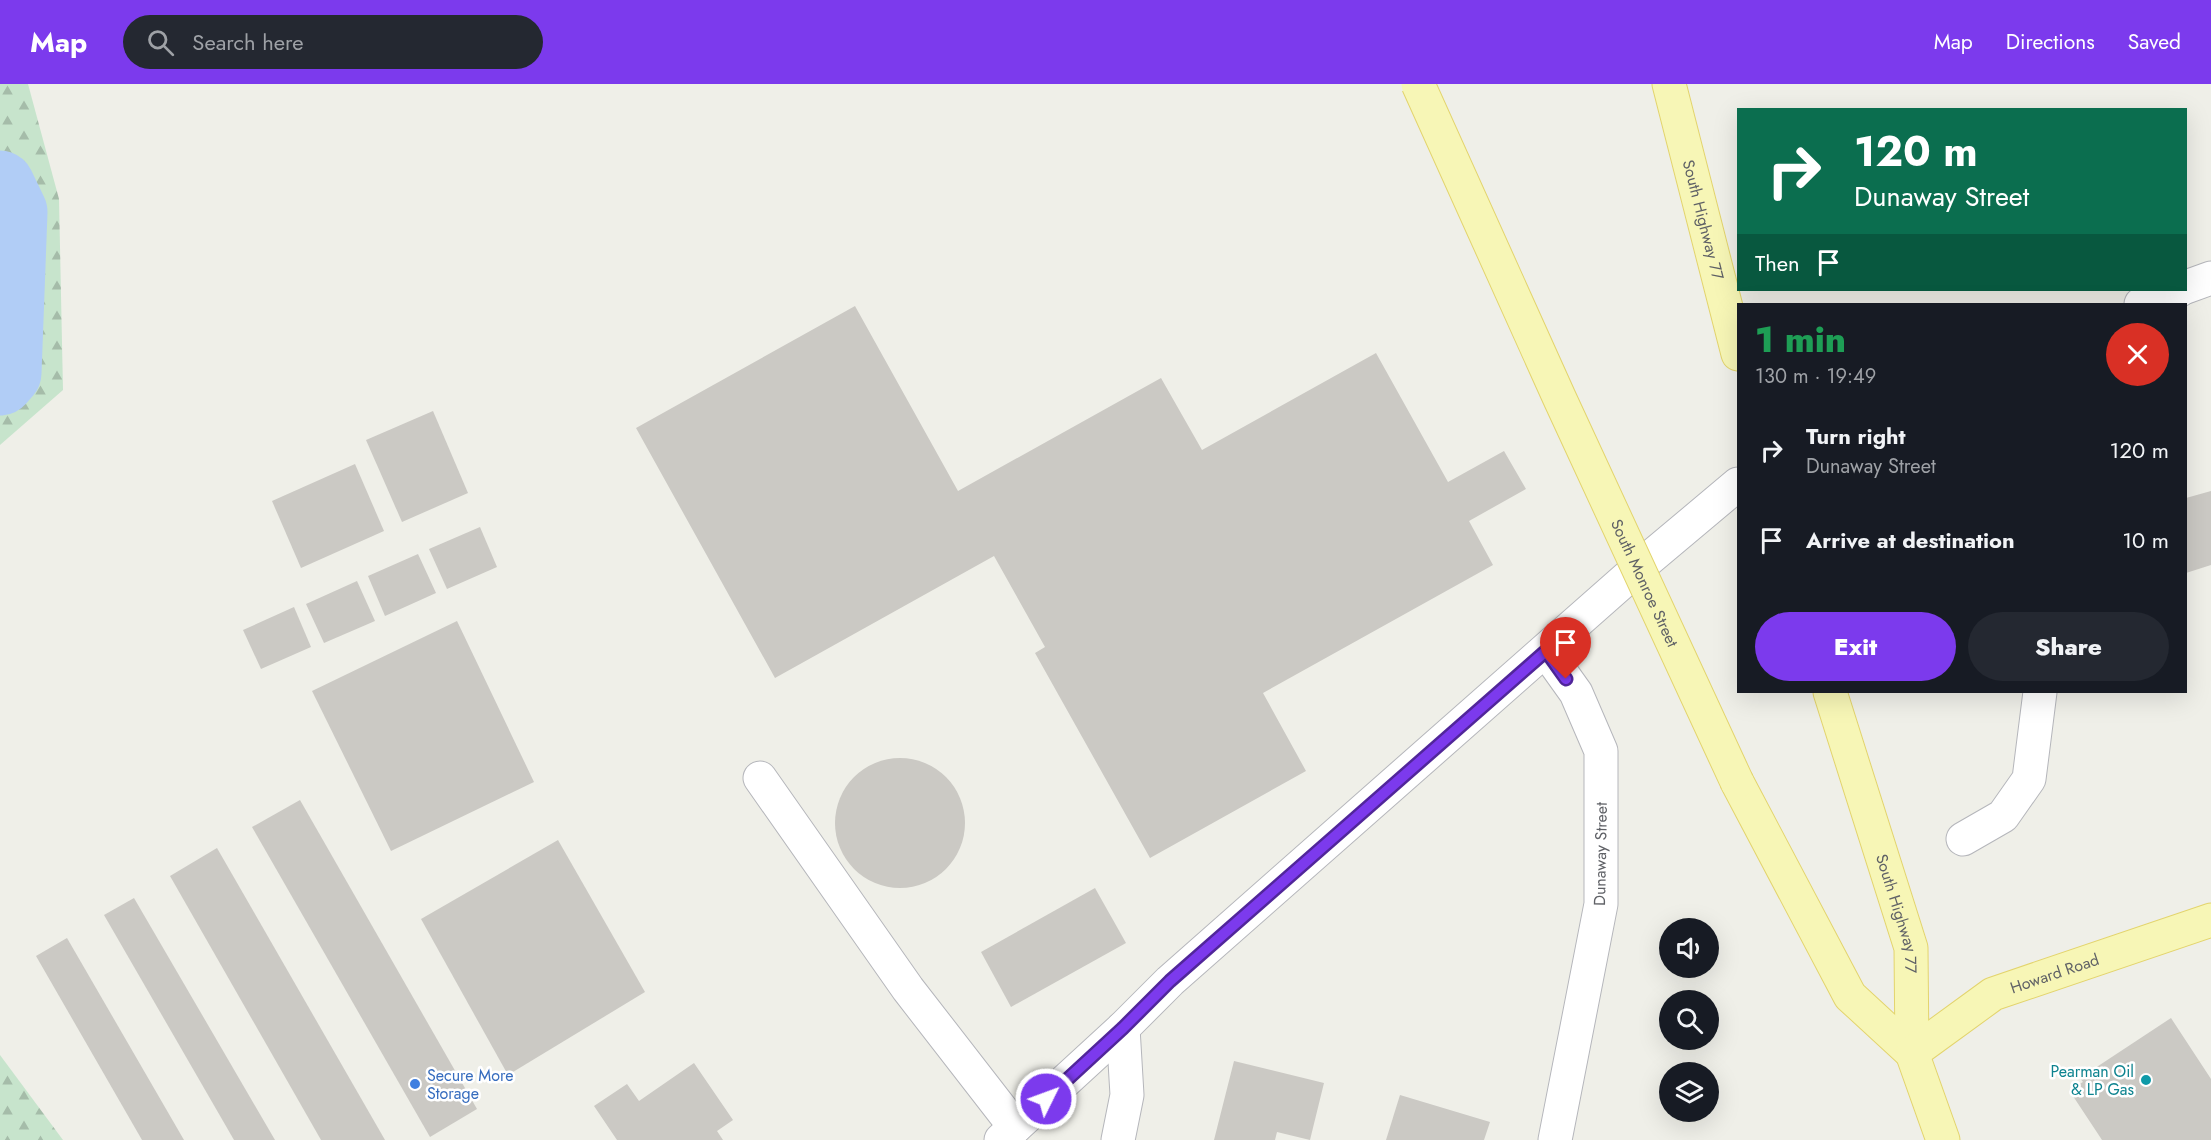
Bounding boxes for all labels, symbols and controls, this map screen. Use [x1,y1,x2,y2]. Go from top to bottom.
search box [123,15,543,69]
text: Map [30,22,87,63]
icon: search [144,26,177,59]
text: Search here [192,26,304,58]
text: Map [1934,27,1973,57]
text: Directions [2006,27,2095,57]
text: Saved [2128,27,2181,57]
text: 120 m [1854,121,1978,182]
icon: right [1755,132,1833,210]
street label: South Highway 77 [1677,157,1730,283]
text: Dunaway Street [1854,177,2029,216]
icon: arrive [1812,246,1845,279]
text: Then [1755,247,1800,279]
text: 1 min [1755,313,1846,365]
button: close [2106,323,2169,386]
text: 130 m · 19:49 [1755,362,1876,391]
text: Turn right [1806,420,1906,452]
icon: right [1755,434,1788,467]
text: 120 m [2110,434,2169,466]
text: Dunaway Street [1806,452,1936,481]
street label: South Monroe Street [1605,515,1684,651]
icon: arrive [1755,524,1788,557]
text: Arrive at destination [1806,524,2015,556]
text: 10 m [2122,524,2169,556]
button: Exit [1755,612,1956,681]
button: Share [1968,612,2169,681]
pin [1540,617,1591,679]
icon: arrive [1549,626,1582,659]
street label: Dunaway Street [1588,802,1613,906]
street label: South Highway 77 [1870,851,1923,974]
map controls [1659,918,1719,1122]
button: sound [1659,918,1719,978]
street label: Howard Road [2007,948,2102,999]
button: search [1659,990,1719,1050]
place label: Pearman Oil & LP Gas [2050,1060,2134,1101]
button: layers [1659,1062,1719,1122]
place label: Secure More Storage [427,1064,514,1105]
position arrow [1014,1067,1078,1131]
marker: Pearman Oil & LP Gas [2139,1073,2153,1087]
marker: Secure More Storage [408,1077,422,1091]

